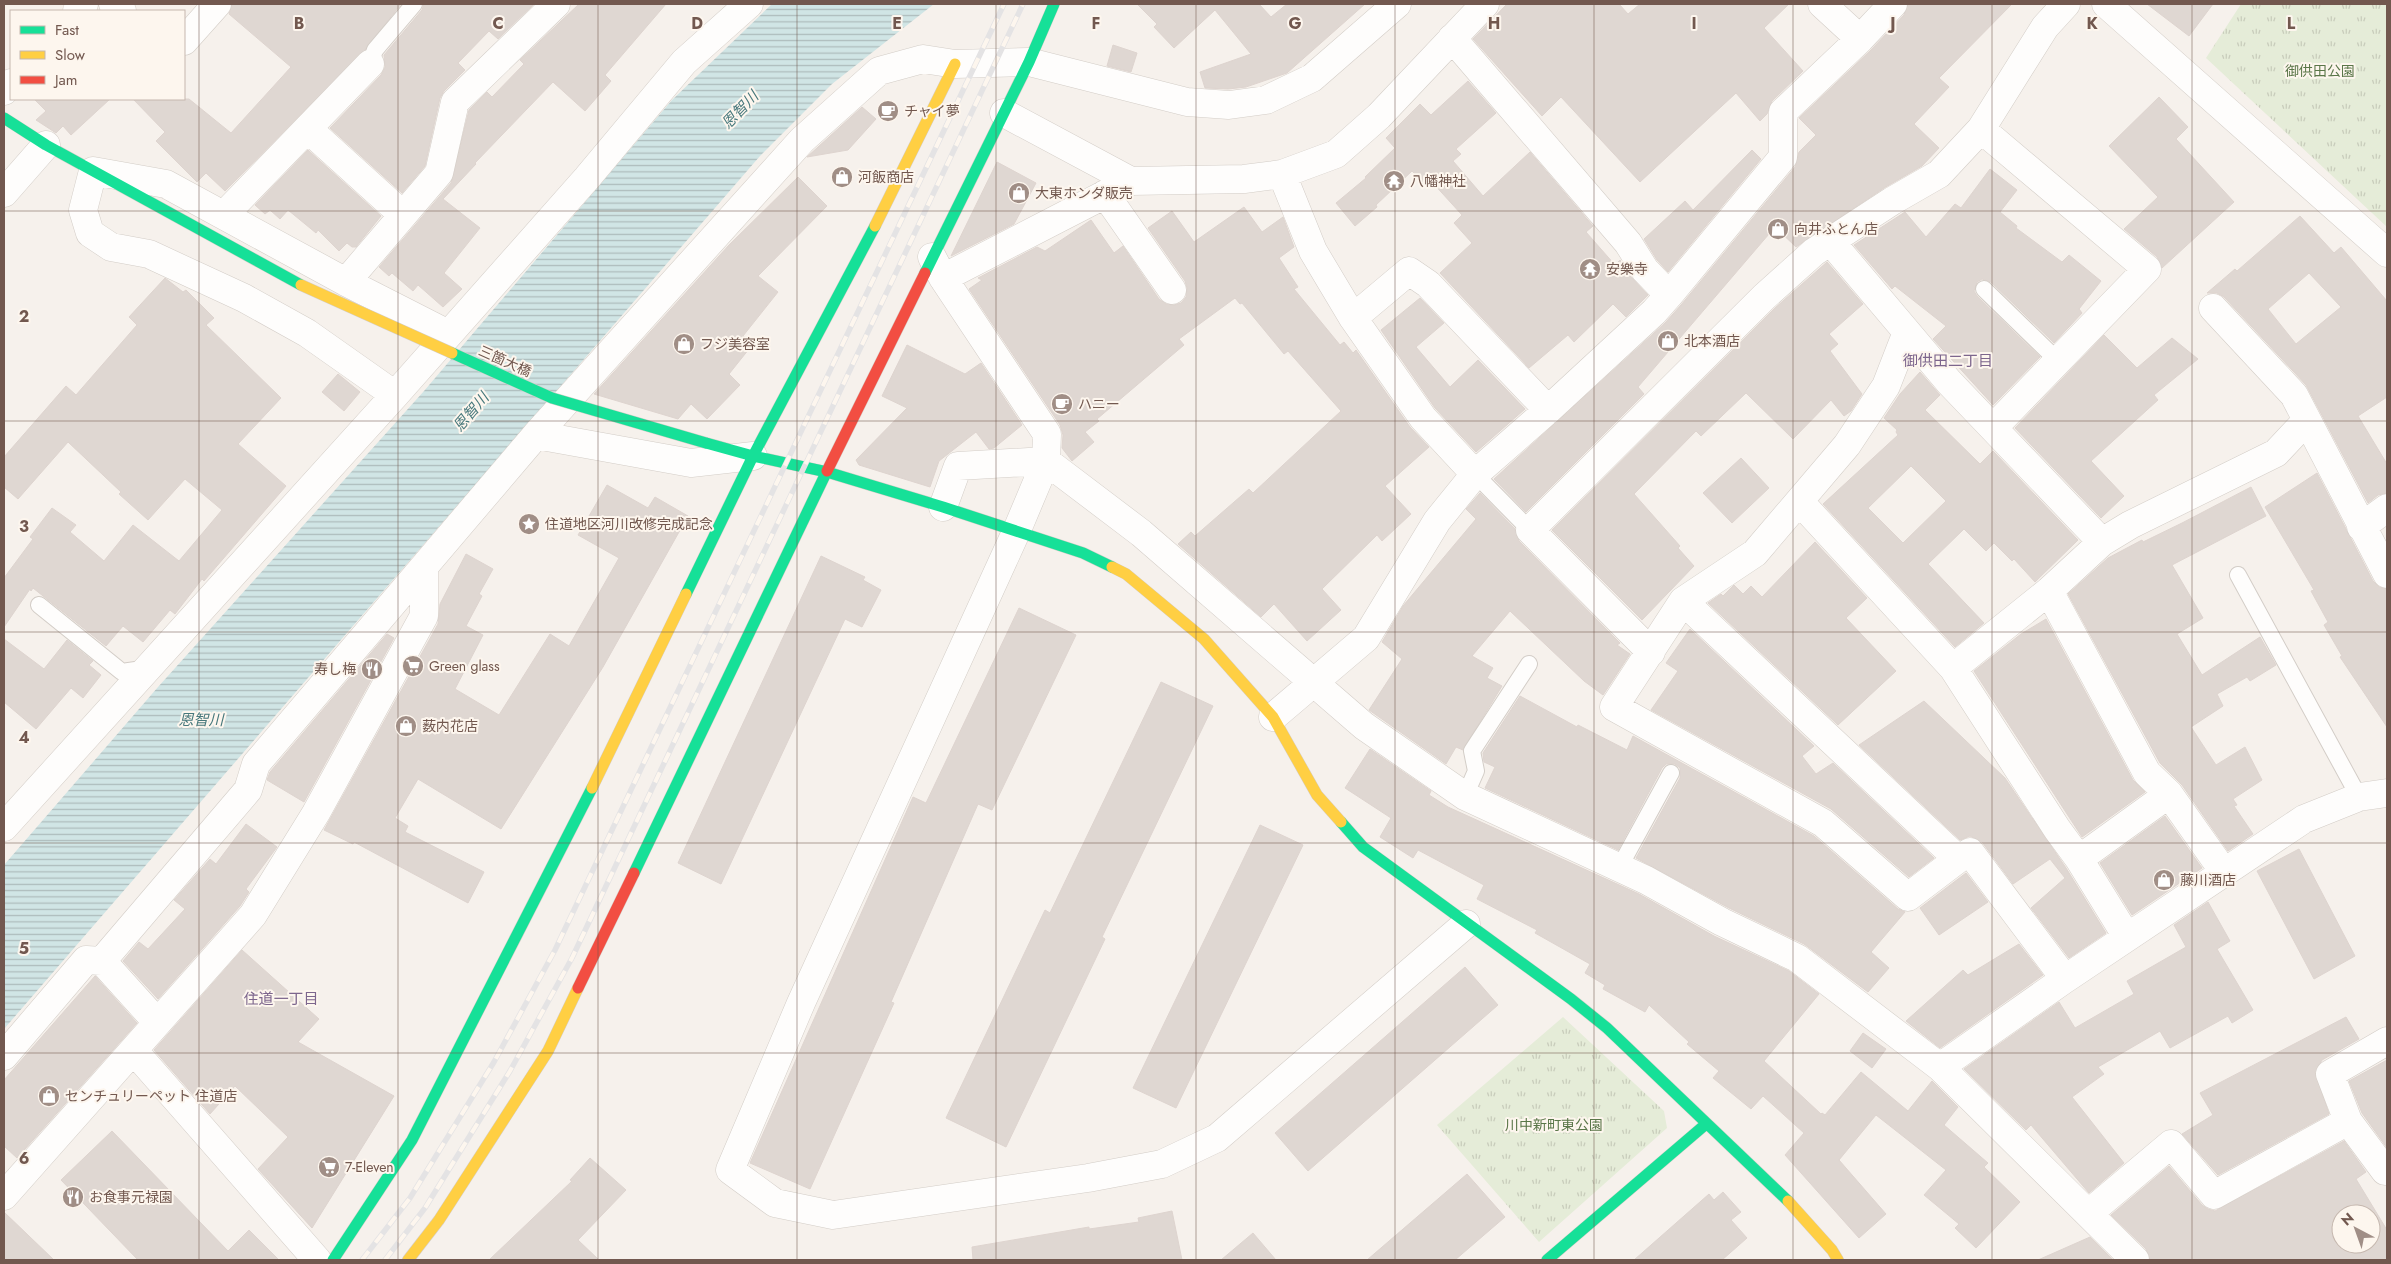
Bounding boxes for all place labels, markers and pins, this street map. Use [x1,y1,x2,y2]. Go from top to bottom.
cafe icon: チャイ夢 [876,99,900,123]
place label: チャイ夢 [904,101,960,121]
shop icon: 河飯商店 [830,165,854,189]
place label: 河飯商店 [858,167,914,187]
temple icon: 八幡神社 [1382,169,1406,193]
place label: 八幡神社 [1410,171,1466,191]
shop icon: 大東ホンダ販売 [1007,181,1031,205]
place label: 大東ホンダ販売 [1035,183,1133,203]
shop icon: 向井ふとん店 [1766,217,1790,241]
place label: 向井ふとん店 [1794,219,1878,239]
temple icon: 安樂寺 [1578,257,1602,281]
place label: 安樂寺 [1606,259,1648,279]
shop icon: 北本酒店 [1656,329,1680,353]
place label: 北本酒店 [1684,331,1740,351]
shop icon: フジ美容室 [672,332,696,356]
place label: フジ美容室 [700,334,770,354]
cafe icon: ハニー [1050,392,1074,416]
place label: ハニー [1078,394,1120,414]
place icon: 住道地区河川改修完成記念 [517,512,541,536]
place label: 住道地区河川改修完成記念 [545,514,713,534]
supermarket icon: Green glass [401,654,425,678]
place label: Green glass [429,656,500,676]
restaurant icon: 寿し梅 [360,657,384,681]
place label: 寿し梅 [314,659,356,679]
shop icon: 薮内花店 [394,714,418,738]
place label: 薮内花店 [422,716,478,736]
shop icon: 藤川酒店 [2152,868,2176,892]
place label: 藤川酒店 [2180,870,2236,890]
shop icon: センチュリーペット 住道店 [37,1084,61,1108]
place label: センチュリーペット 住道店 [65,1086,237,1106]
supermarket icon: 7-Eleven [317,1155,341,1179]
place label: 7-Eleven [345,1157,394,1177]
restaurant icon: お食事元禄園 [61,1185,85,1209]
place label: お食事元禄園 [89,1187,173,1207]

